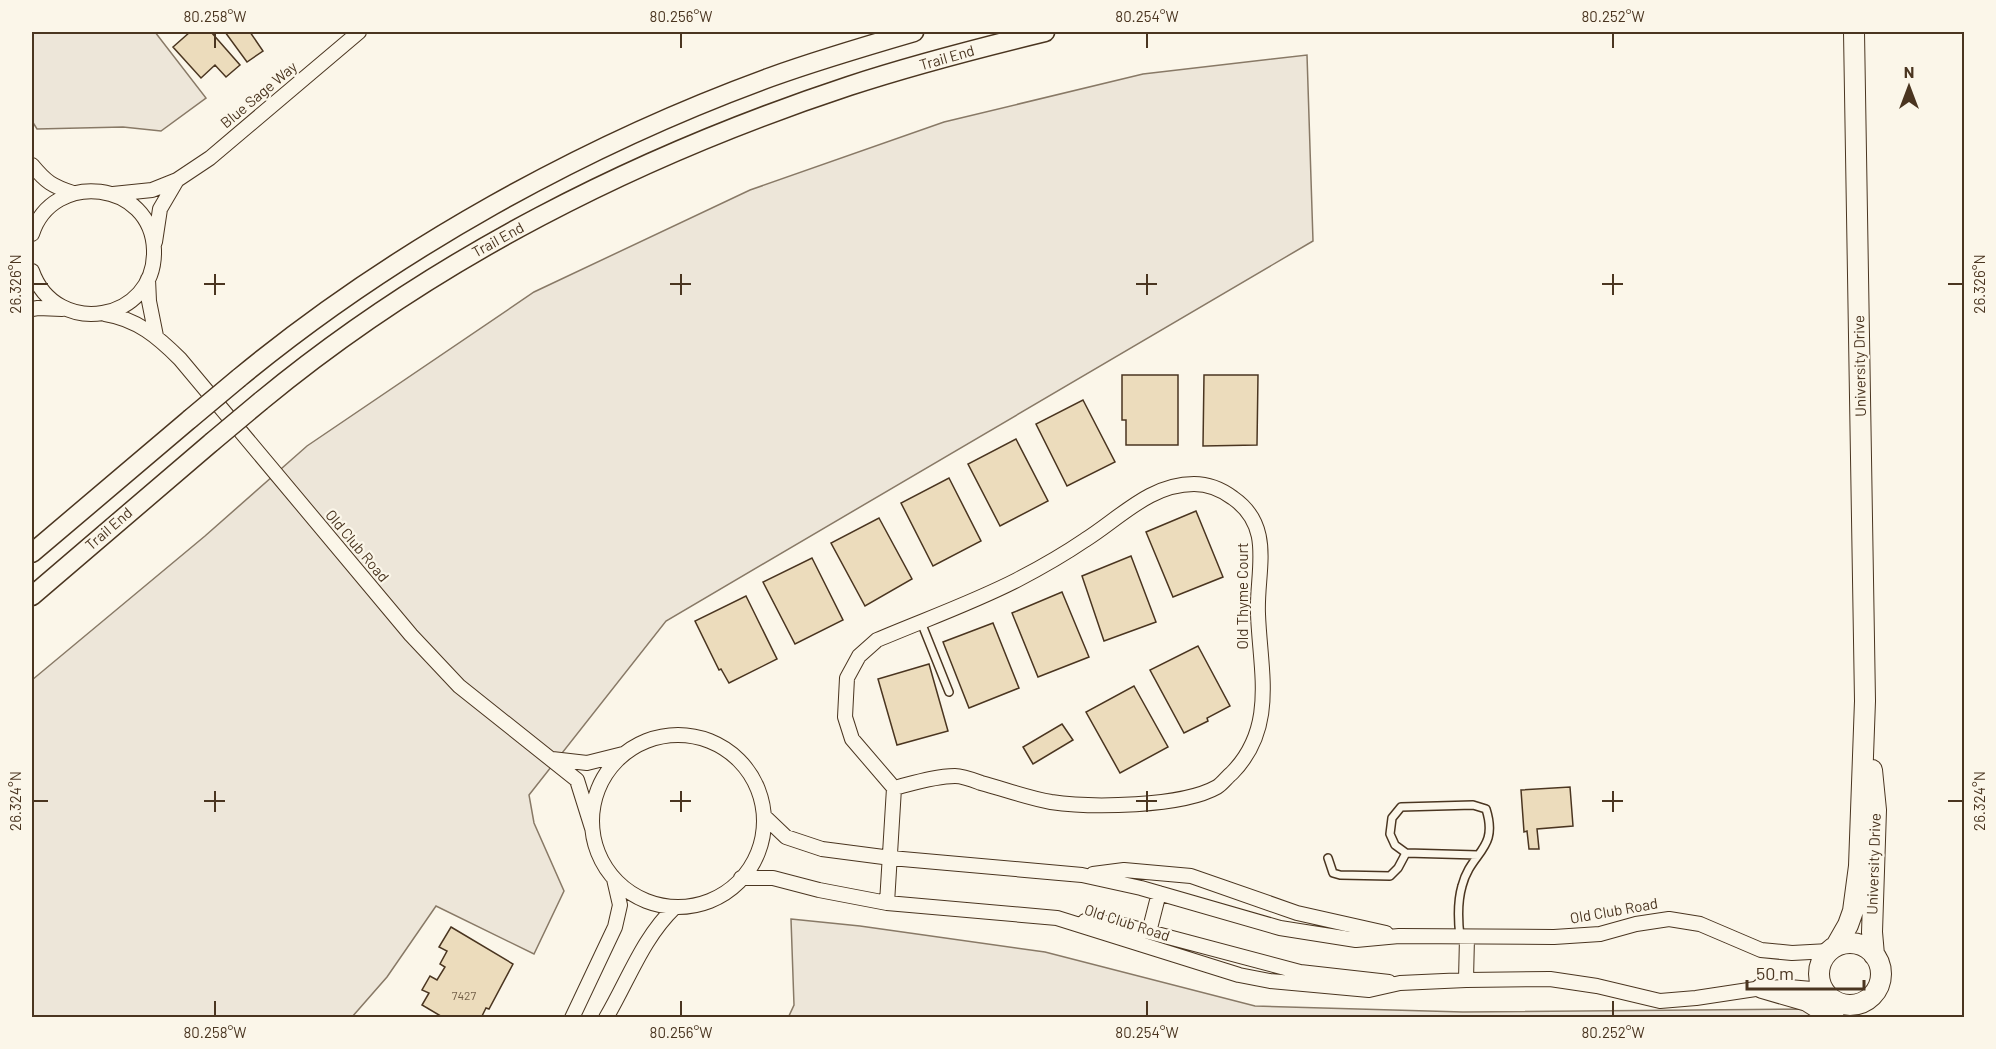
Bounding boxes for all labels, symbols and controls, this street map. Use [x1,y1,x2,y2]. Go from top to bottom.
text: 80.258°W [184,7,246,25]
text: 80.256°W [650,7,712,25]
text: 80.254°W [1115,7,1179,25]
text: 80.252°W [1581,7,1645,25]
street label: Trail End [917,41,976,73]
street label: Blue Sage Way [216,57,300,131]
north arrow [1879,57,1939,117]
text: N [1904,62,1914,81]
street label: Trail End [469,218,527,261]
text: 26.326°N [6,254,24,314]
text: 26.326°N [1970,254,1988,314]
street label: University Drive [1849,315,1869,417]
street label: Trail End [81,503,136,554]
street label: Old Club Road [322,506,393,585]
street label: Old Thyme Court [1233,542,1251,650]
text: 26.324°N [6,771,24,831]
text: 26.324°N [1970,771,1988,831]
street label: University Drive [1862,813,1884,915]
street label: Old Club Road [1568,893,1659,927]
street label: Old Club Road [1082,900,1172,944]
scale bar [1747,953,1864,991]
text: 50 m [1756,962,1794,984]
house number: 7427 [452,988,477,1002]
text: 80.258°W [184,1023,246,1041]
text: 80.256°W [650,1023,712,1041]
text: 80.254°W [1115,1023,1179,1041]
text: 80.252°W [1581,1023,1645,1041]

